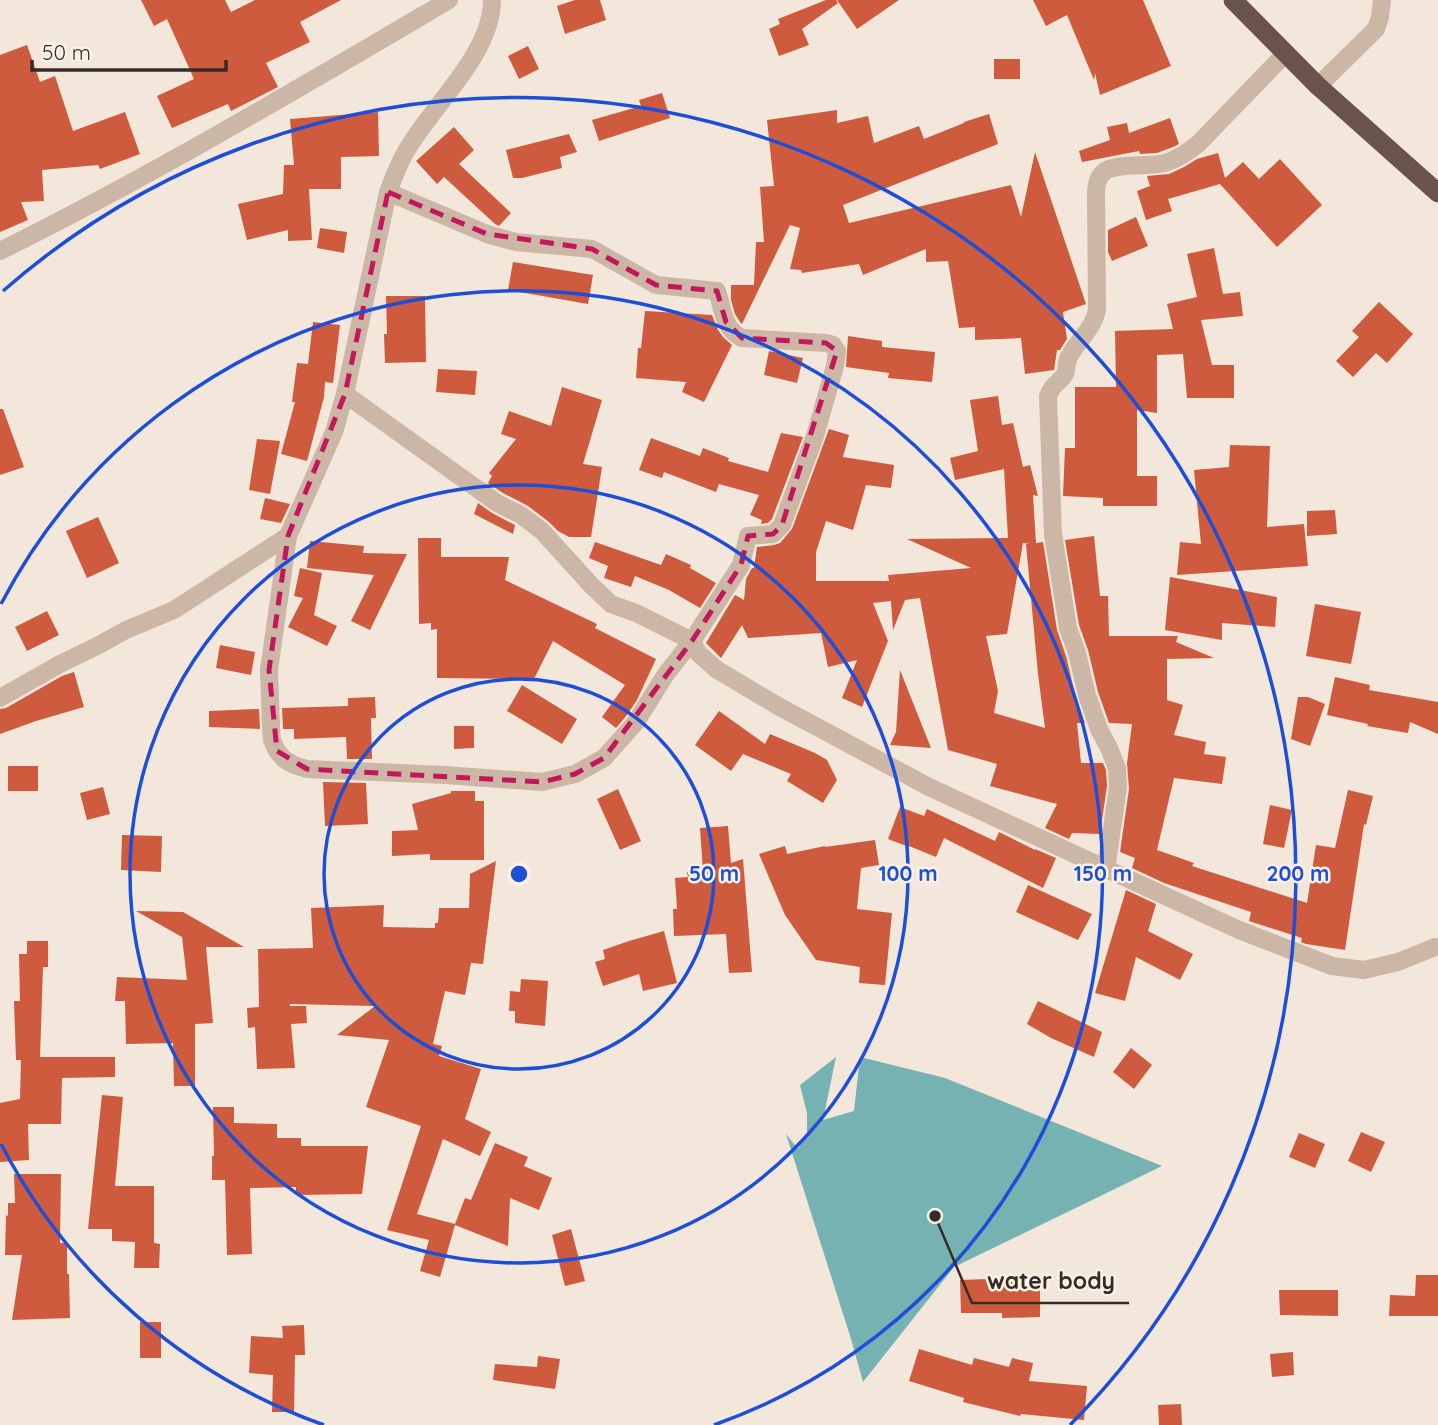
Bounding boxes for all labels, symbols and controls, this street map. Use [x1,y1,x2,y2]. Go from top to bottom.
scale bar [32,28,226,72]
text: 50 m [42,39,91,65]
text: 50 m [689,860,739,886]
text: 100 m [878,860,938,886]
text: 150 m [1074,860,1132,886]
text: 200 m [1267,860,1329,886]
centre of rings [507,862,531,886]
callout: water body [972,1259,1129,1303]
text: water body [987,1266,1115,1295]

